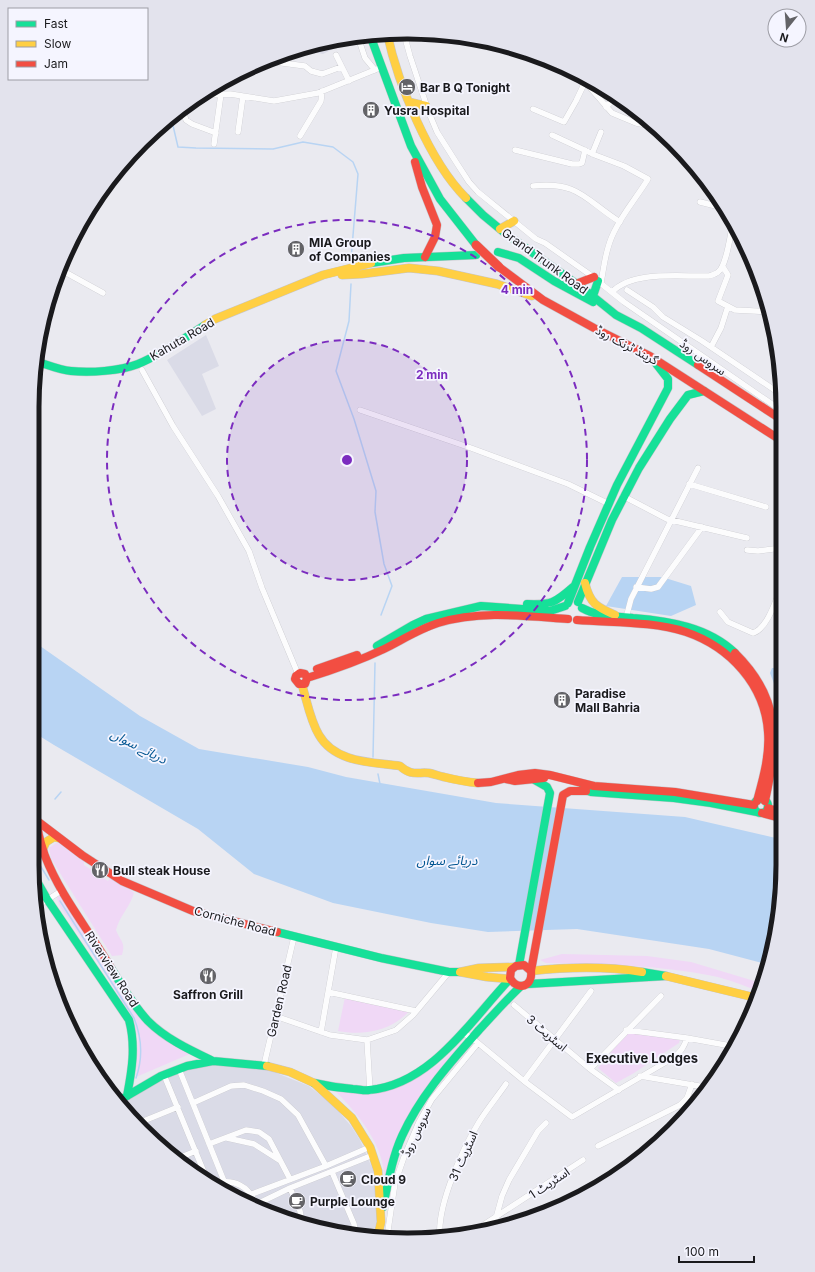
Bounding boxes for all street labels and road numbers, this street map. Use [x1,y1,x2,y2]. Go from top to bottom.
street label: Grand Trunk Road [499,225,591,297]
street label: Kahuta Road [147,314,217,364]
street label: گرینڈ ٹرنک روڈ [593,322,662,368]
street label: سروس روڈ [677,336,729,378]
street label: Corniche Road [193,903,277,939]
street label: Riverview Road [82,928,142,1010]
street label: Garden Road [263,963,295,1039]
street label: اسٹریٹ 3 [524,1012,571,1055]
street label: سروس روڈ [398,1105,434,1159]
street label: اسٹریٹ 31 [445,1128,481,1184]
street label: اسٹریٹ 1 [526,1164,572,1202]

